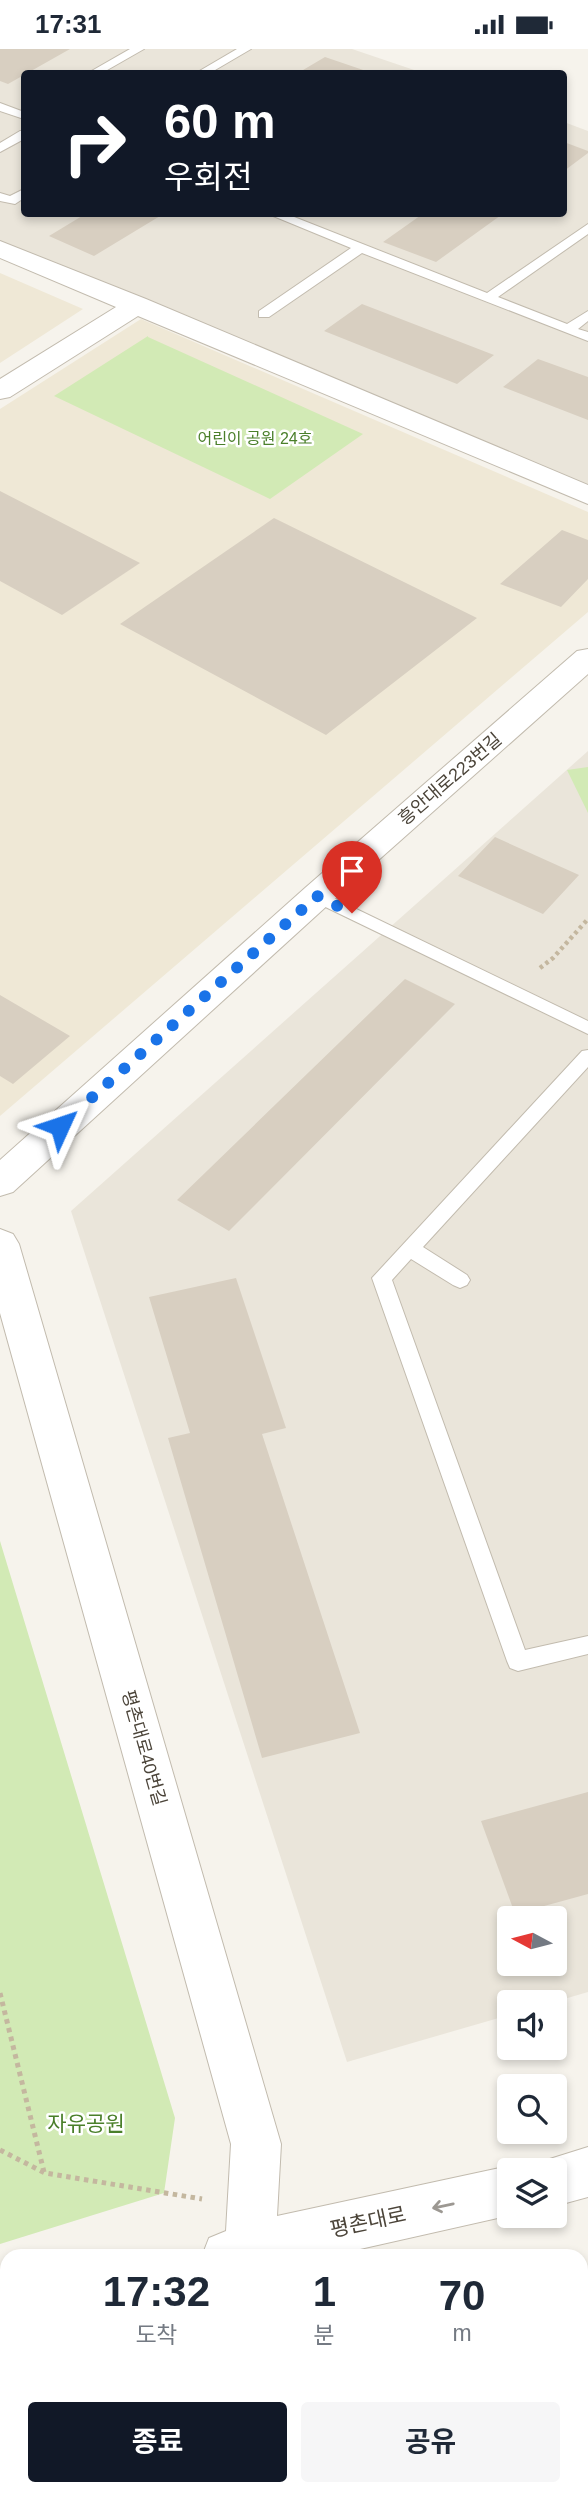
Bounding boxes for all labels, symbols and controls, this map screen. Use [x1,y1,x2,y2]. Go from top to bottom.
text: 17:31 [35,9,102,39]
text: 60 m [164,94,276,148]
icon: right [49,98,140,189]
text: 우회전 [164,159,252,195]
park label: 어린이 공원 24호 [197,430,313,447]
street label: 흥안대로223번길 [395,729,505,829]
pin [322,841,382,913]
icon: arrive [333,852,371,890]
position arrow [23,1089,97,1163]
street label: 평촌대로40번길 [118,1688,170,1808]
north arrow [497,1906,567,1976]
map controls [497,1906,567,2228]
button: sound [497,1990,567,2060]
button: search [497,2074,567,2144]
park label: 자유공원 [47,2112,125,2135]
button: layers [497,2158,567,2228]
one-way arrow [432,2199,455,2213]
street label: 평촌대로 [328,2202,408,2241]
text: 17:32 [103,2268,210,2315]
text: 1 [313,2268,336,2315]
text: 70 [439,2272,485,2319]
text: m [452,2320,472,2346]
text: 도착 [135,2322,178,2348]
text: 분 [314,2322,335,2348]
button: 종료 [28,2402,287,2482]
button: 공유 [301,2402,560,2482]

